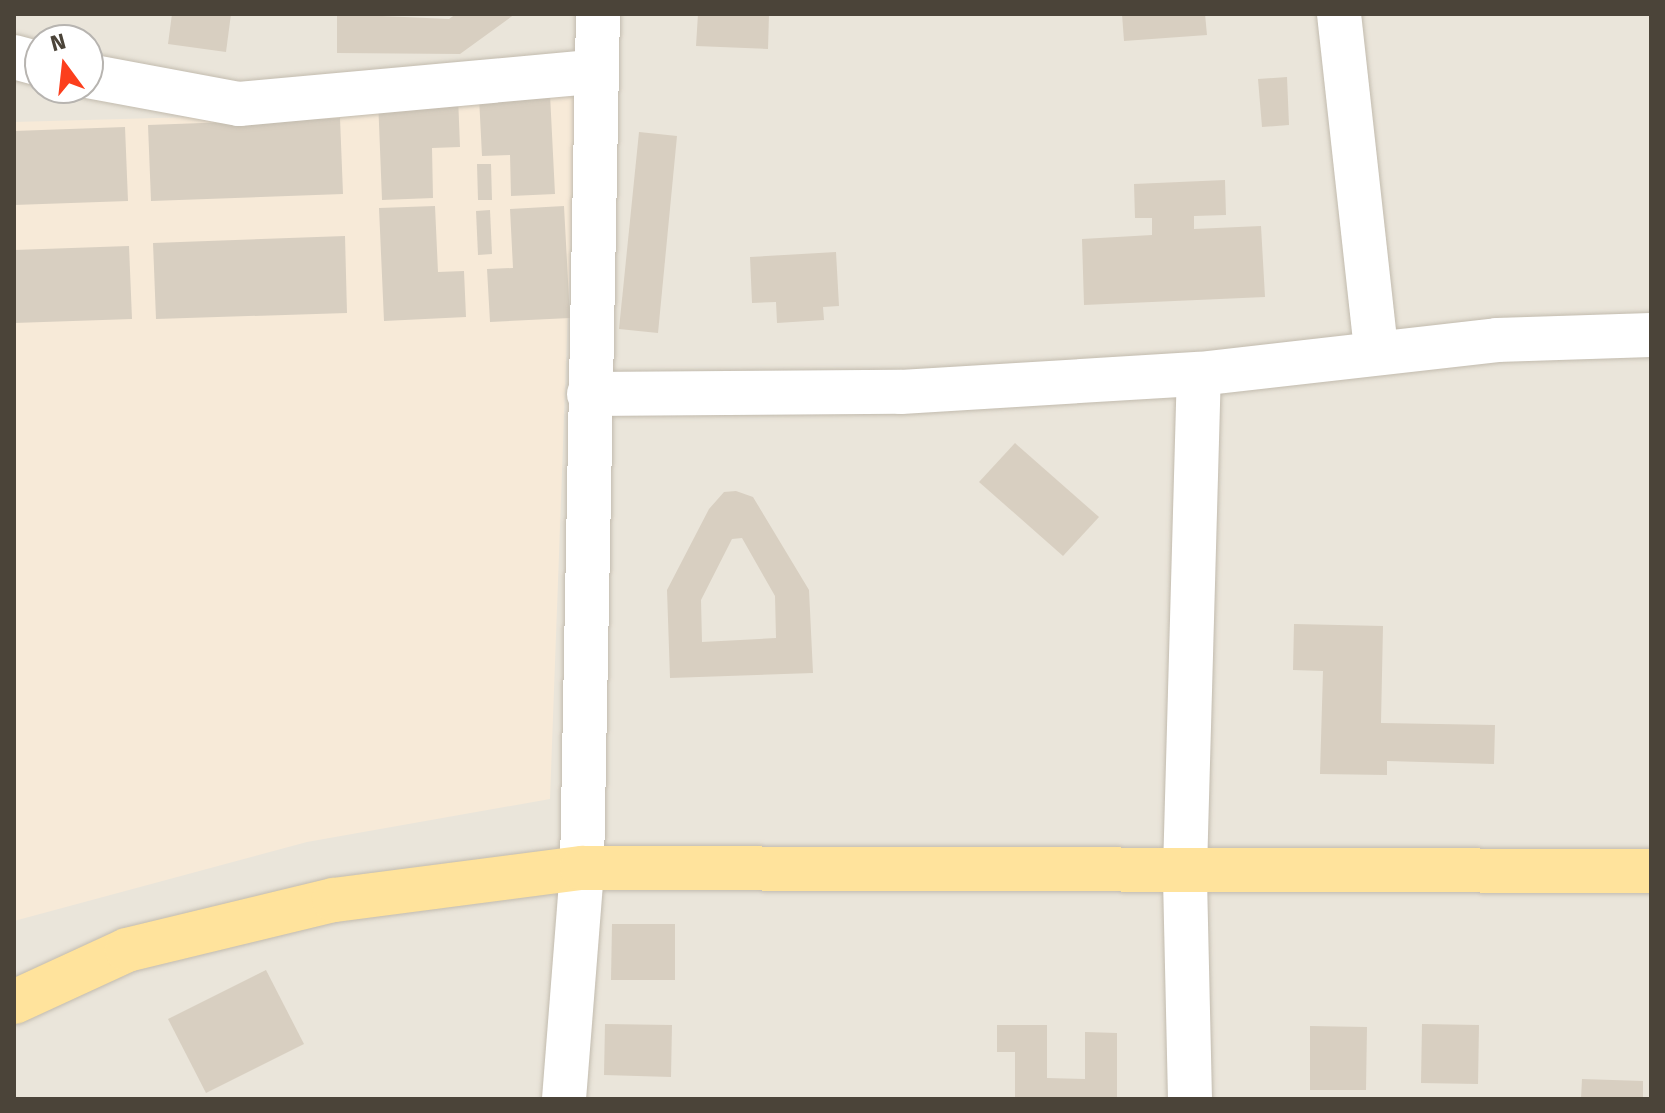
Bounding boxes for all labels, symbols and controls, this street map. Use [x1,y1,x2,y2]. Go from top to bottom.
north arrow [24,24,104,104]
text: N [48,27,69,57]

